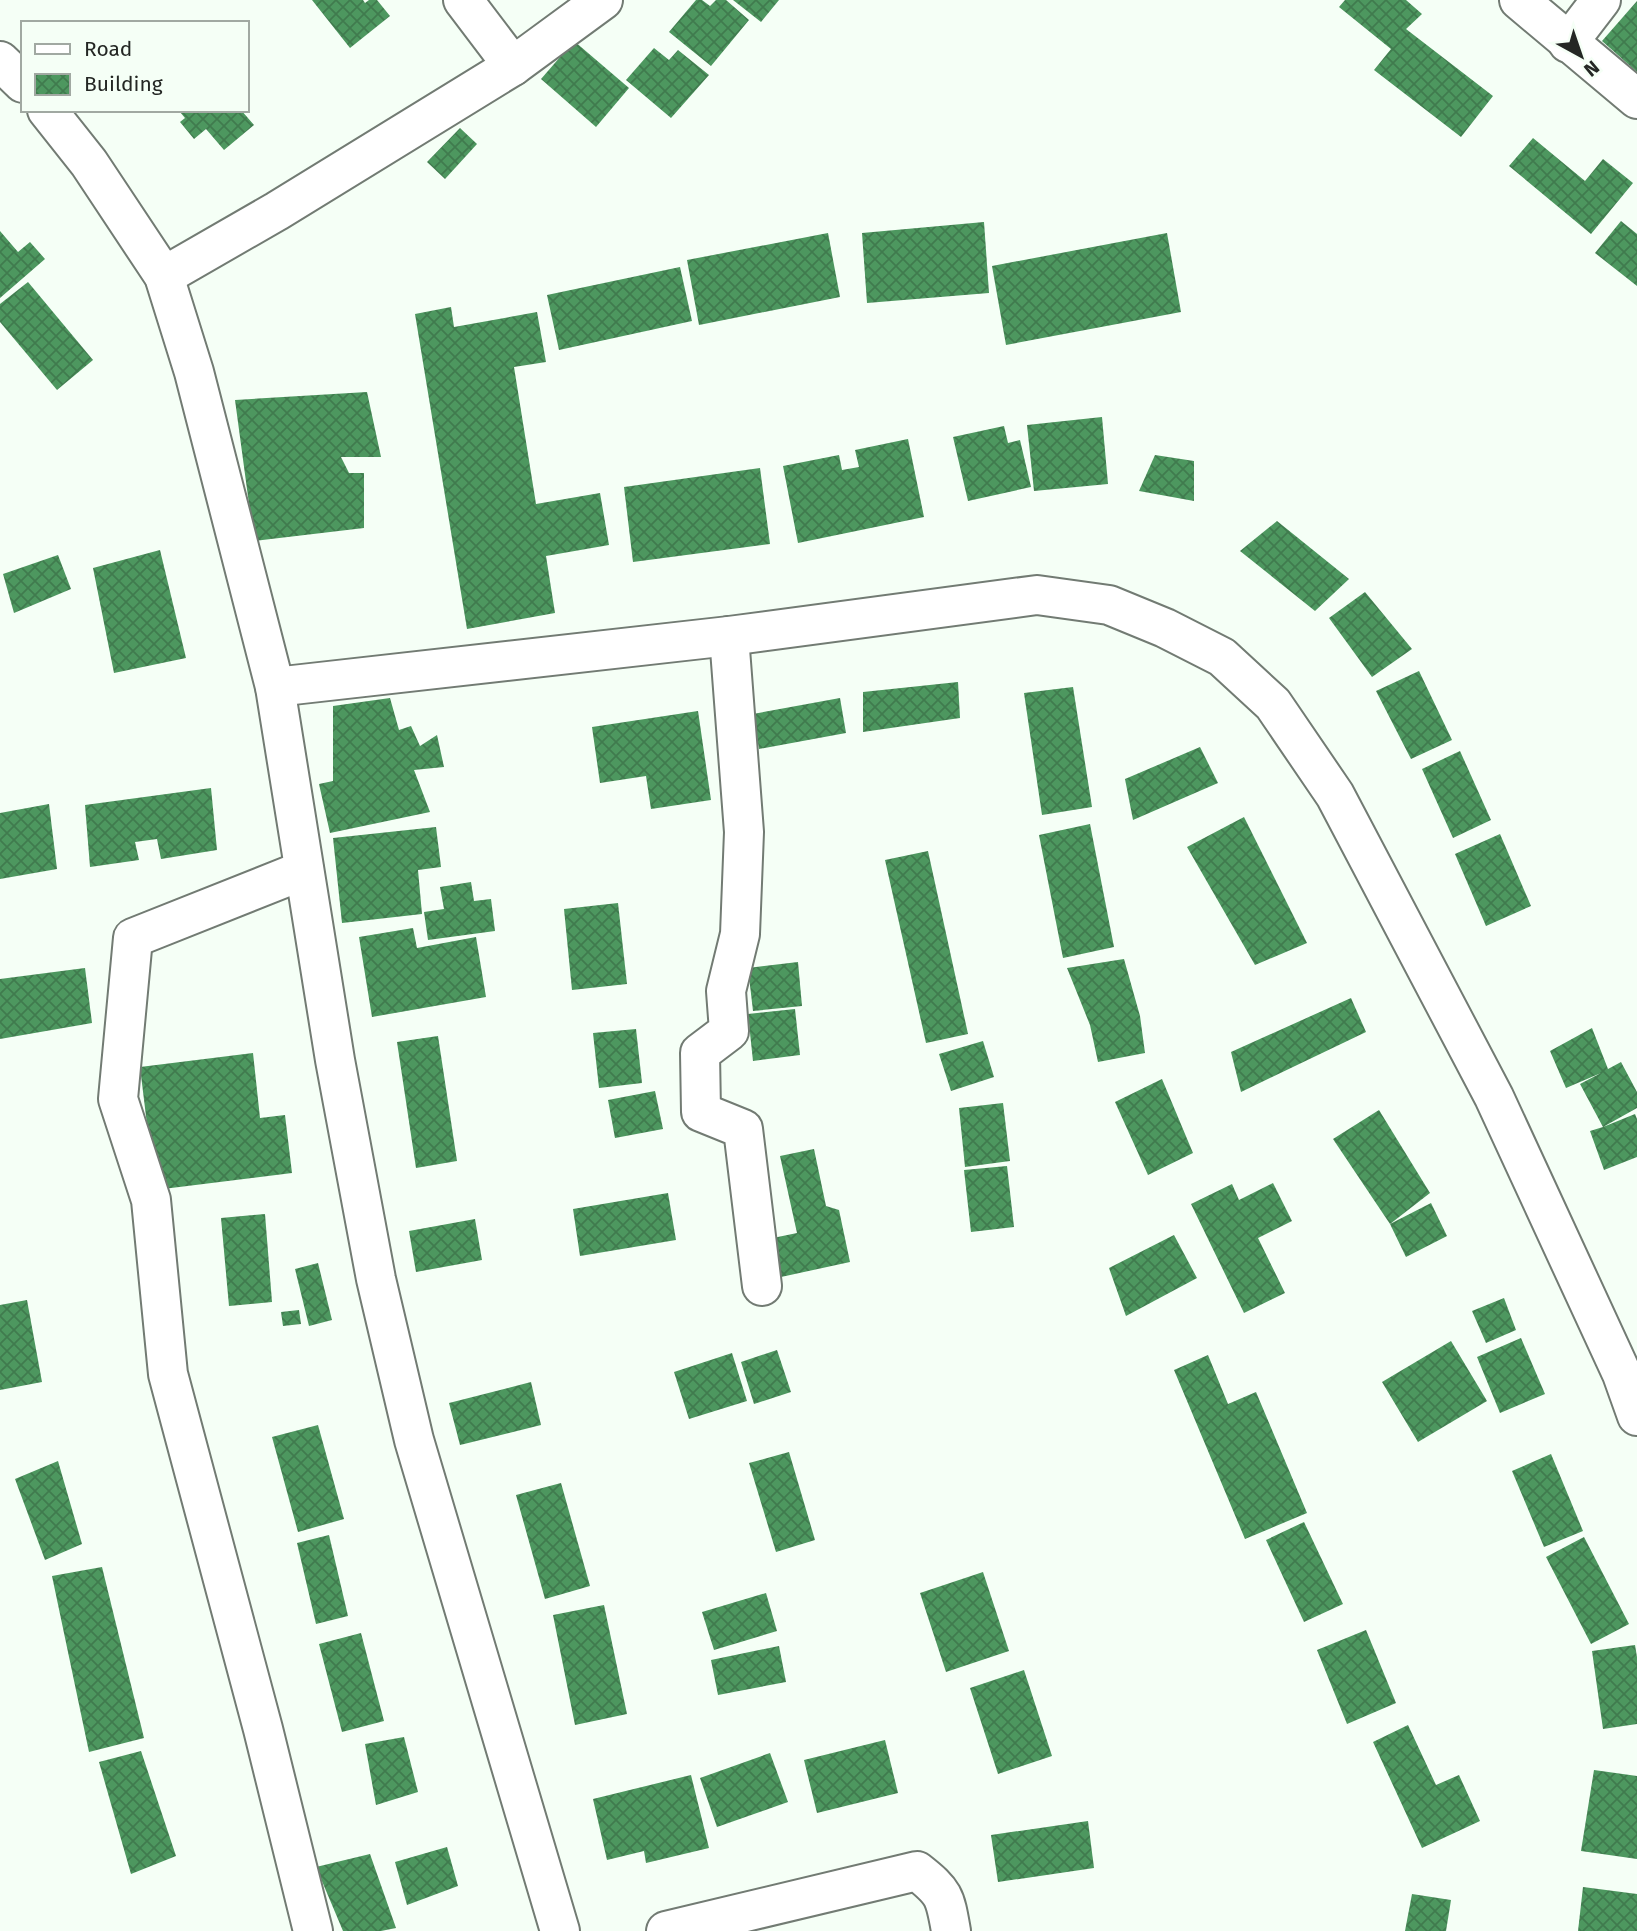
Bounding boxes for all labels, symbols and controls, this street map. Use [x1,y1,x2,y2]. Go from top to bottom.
legend [21,21,248,112]
north arrow [1546,21,1616,91]
text: Road [84,36,132,62]
text: N [1579,56,1604,82]
text: Building [84,71,163,97]

